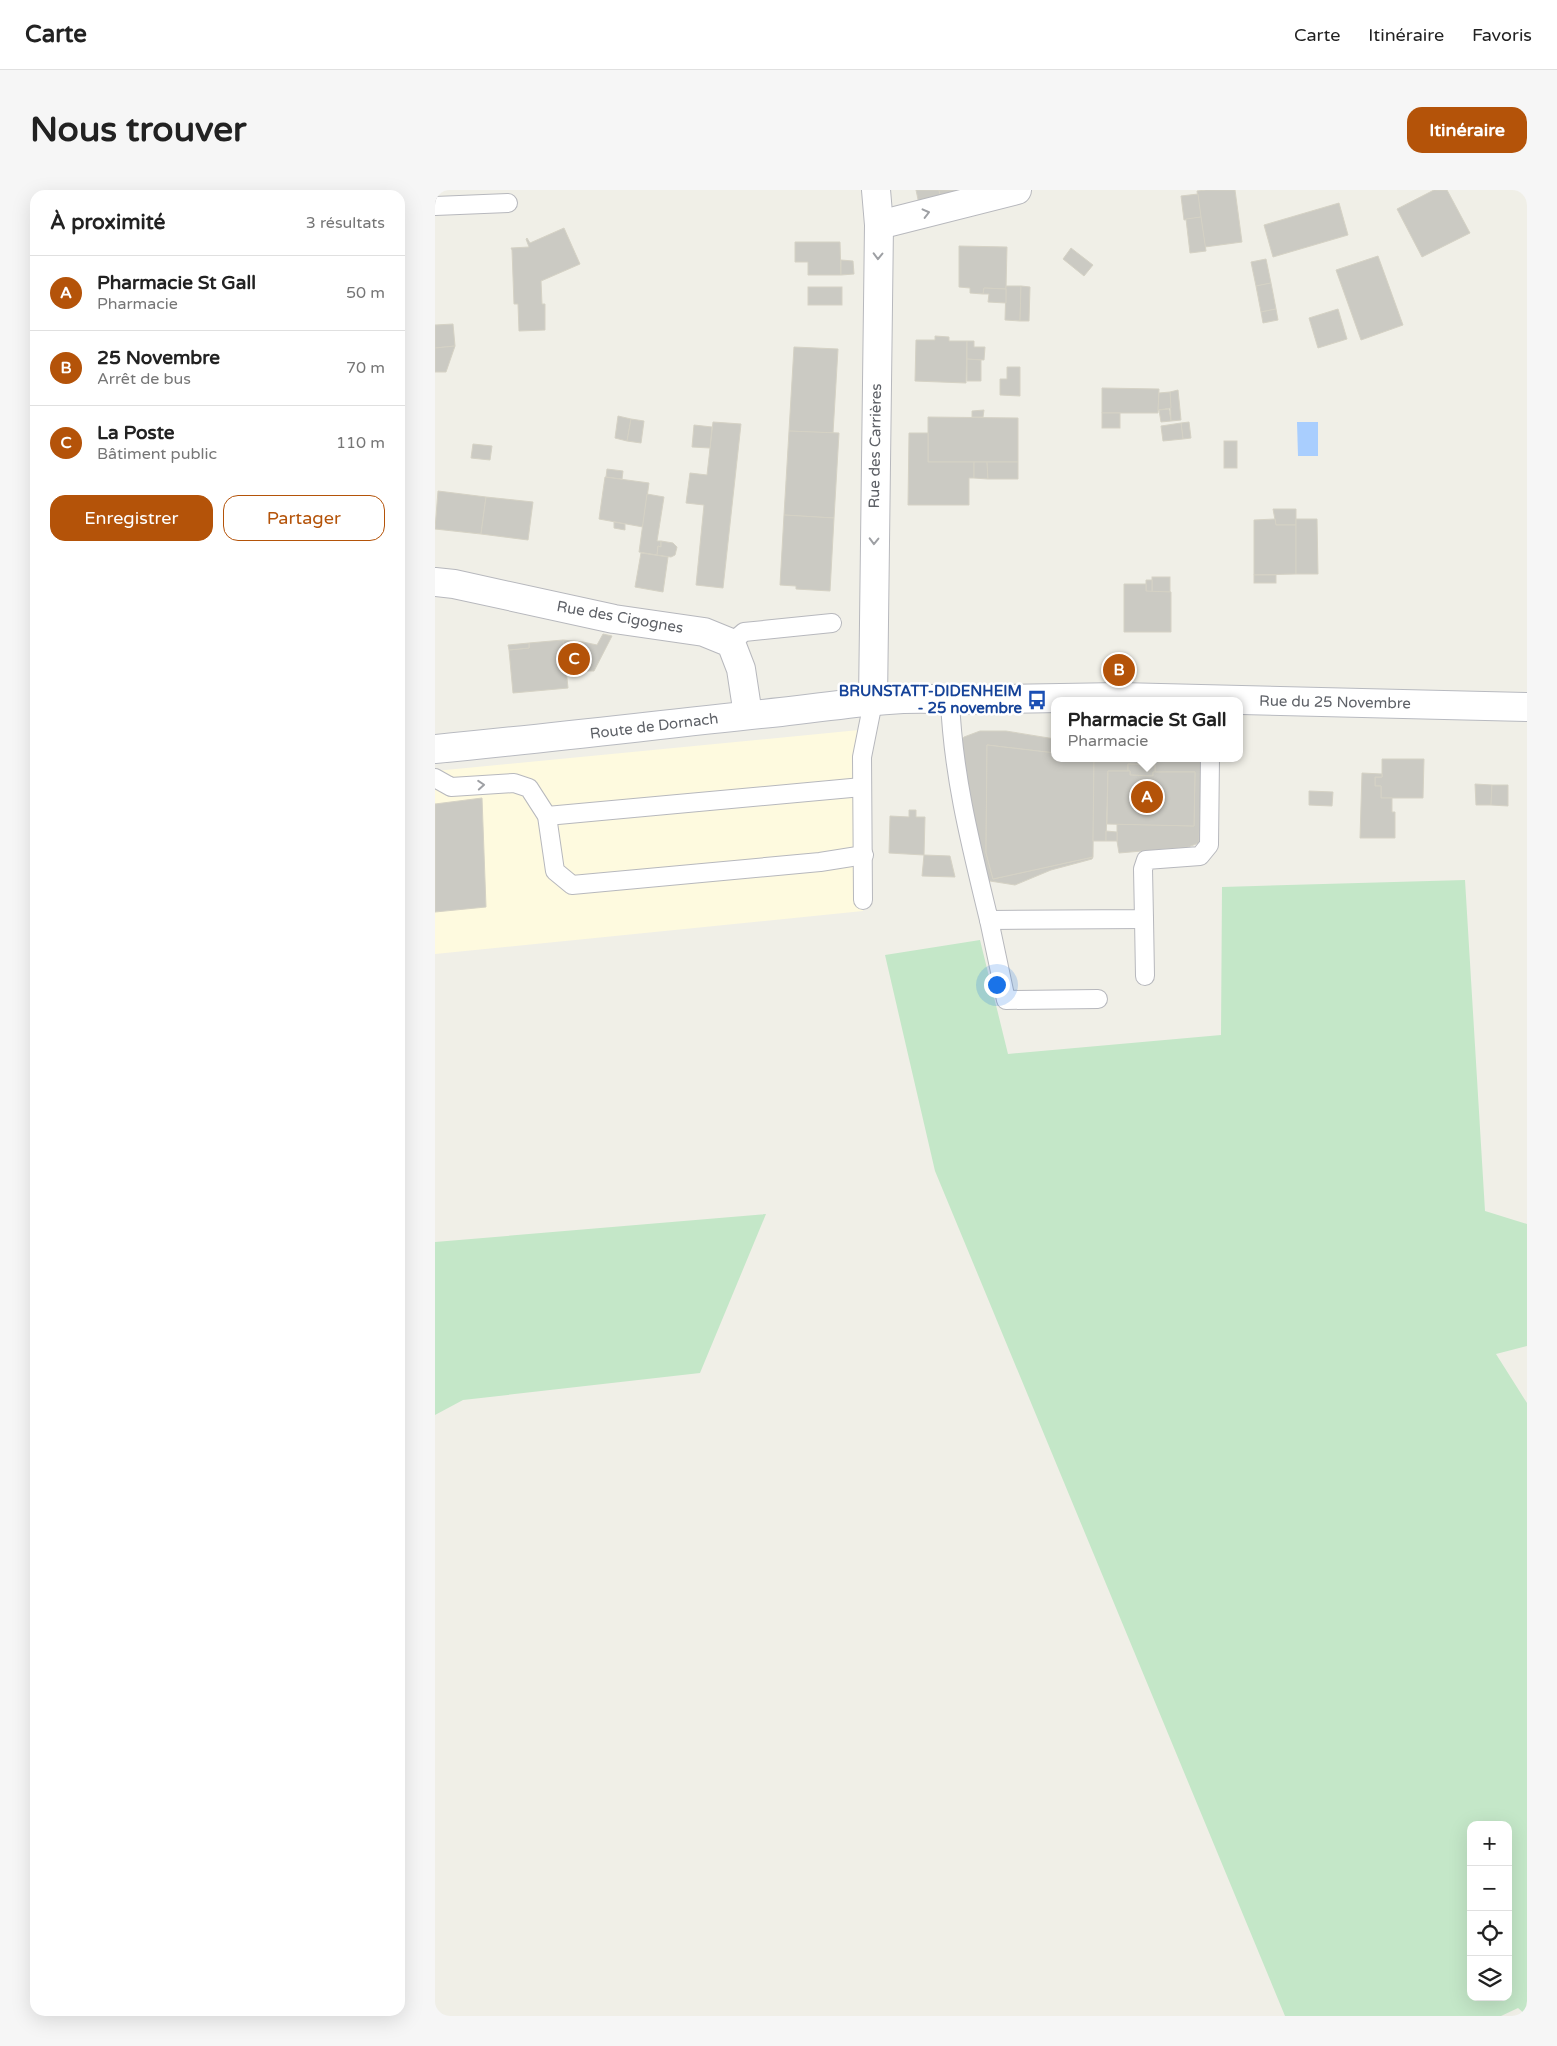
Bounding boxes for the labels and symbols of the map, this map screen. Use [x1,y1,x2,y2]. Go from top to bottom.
one-way arrow [921,208,930,219]
one-way arrow [873,252,883,260]
street label: Rue des Carrières [865,383,885,509]
one-way arrow [869,538,879,545]
street label: Rue des Cigognes [555,597,685,637]
pin: C [558,640,590,678]
pin: B [1103,651,1135,689]
place label: BRUNSTATT-DIDENHEIM - 25 novembre [839,682,1023,717]
bus stop icon: BRUNSTATT-DIDENHEIM - 25 novembre [1026,689,1048,711]
street label: Rue du 25 Novembre [1259,692,1411,712]
street label: Route de Dornach [589,709,719,743]
pin: A [1131,778,1163,816]
one-way arrow [477,780,485,791]
your location [984,972,1010,998]

